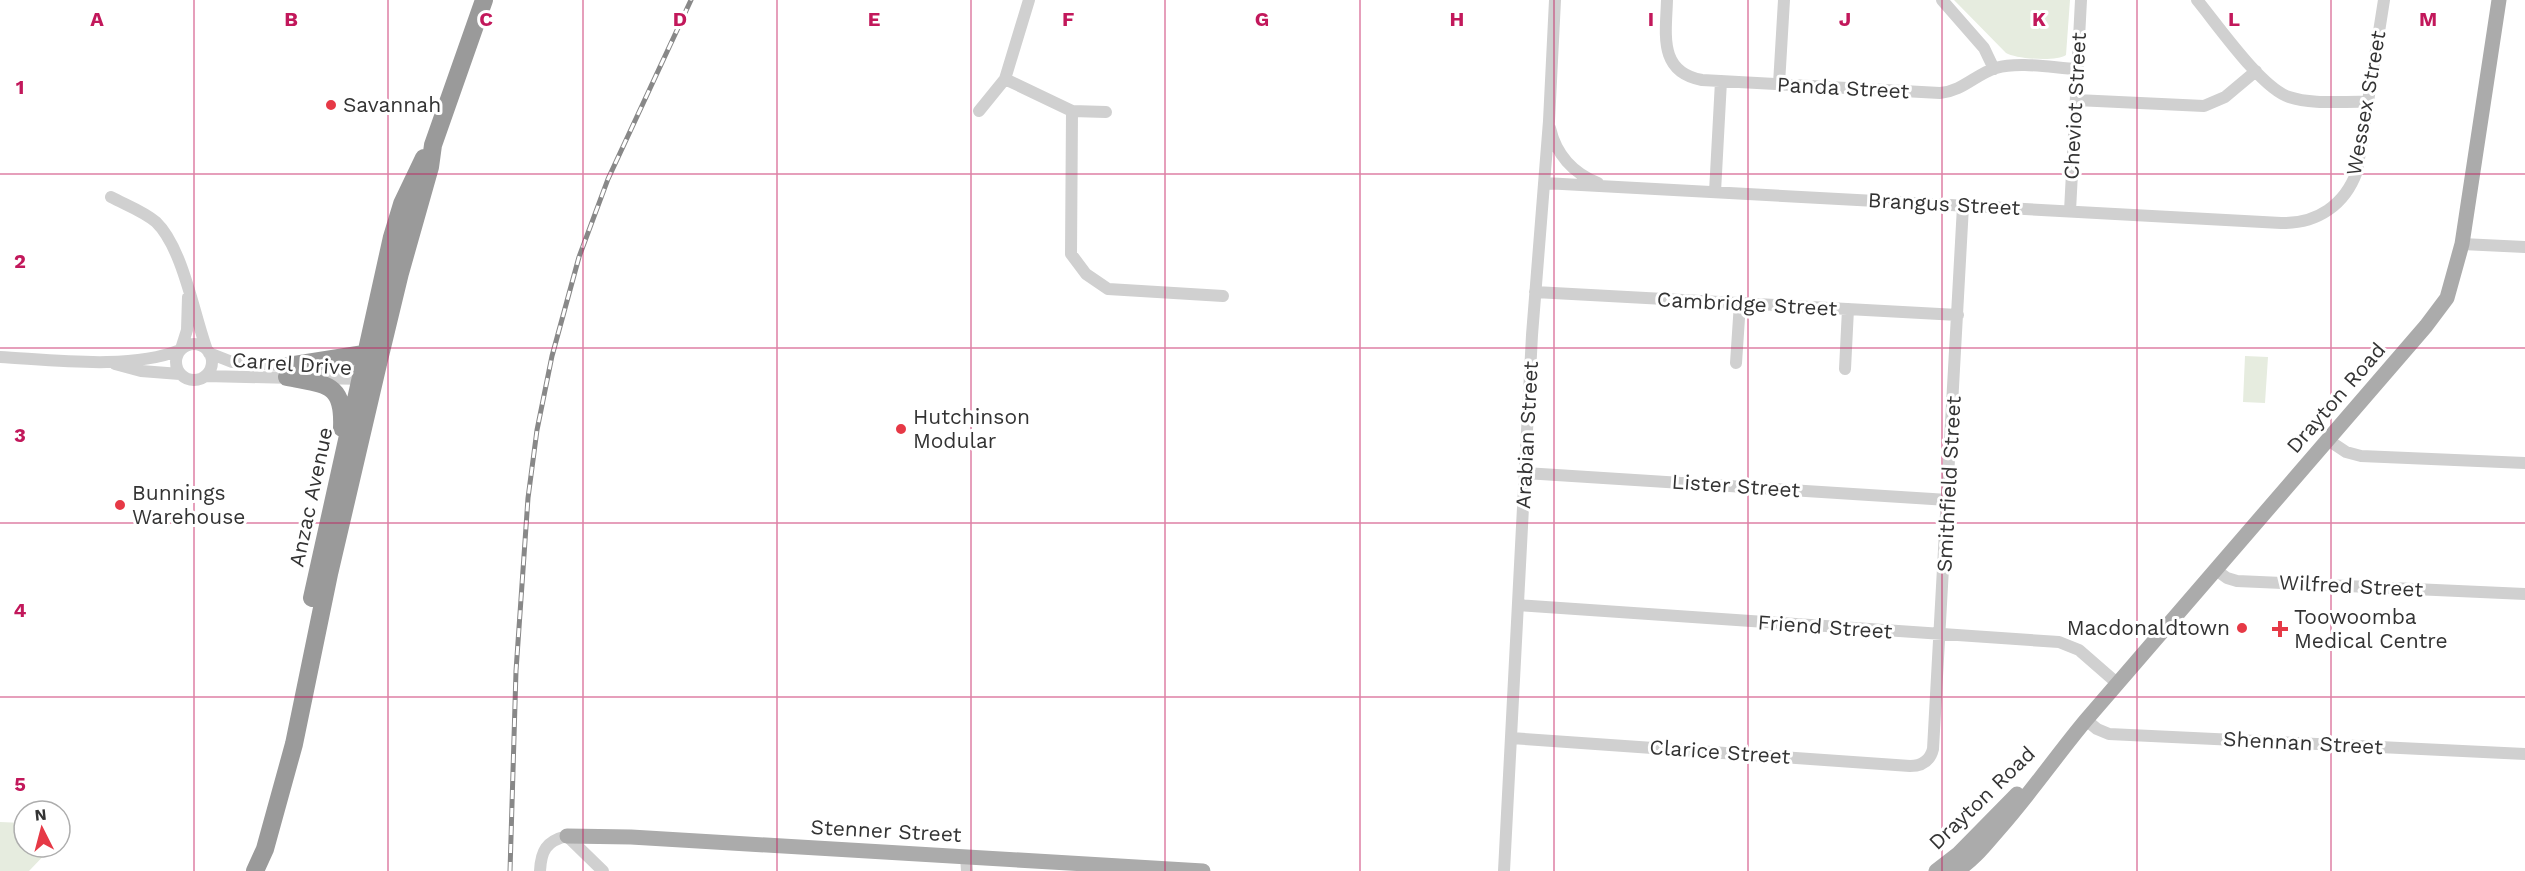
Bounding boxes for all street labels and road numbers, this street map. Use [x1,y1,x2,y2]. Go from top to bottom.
street label: Wessex Street [2340,28,2391,177]
street label: Cheviot Street [2058,32,2091,180]
street label: Panda Street [1776,72,1910,103]
street label: Brangus Street [1867,187,2021,220]
street label: Cambridge Street [1656,286,1838,321]
street label: Drayton Road [2281,337,2390,458]
street label: Carrel Drive [231,347,353,380]
street label: Arabian Street [1510,360,1543,510]
street label: Smithfield Street [1931,395,1966,573]
street label: Anzac Avenue [283,425,338,569]
street label: Lister Street [1671,469,1801,502]
street label: Wilfred Street [2278,569,2424,602]
street label: Friend Street [1757,609,1893,644]
street label: Shennan Street [2223,726,2384,759]
street label: Clarice Street [1649,734,1791,769]
street label: Drayton Road [1923,741,2040,855]
street label: Stenner Street [810,814,962,847]

